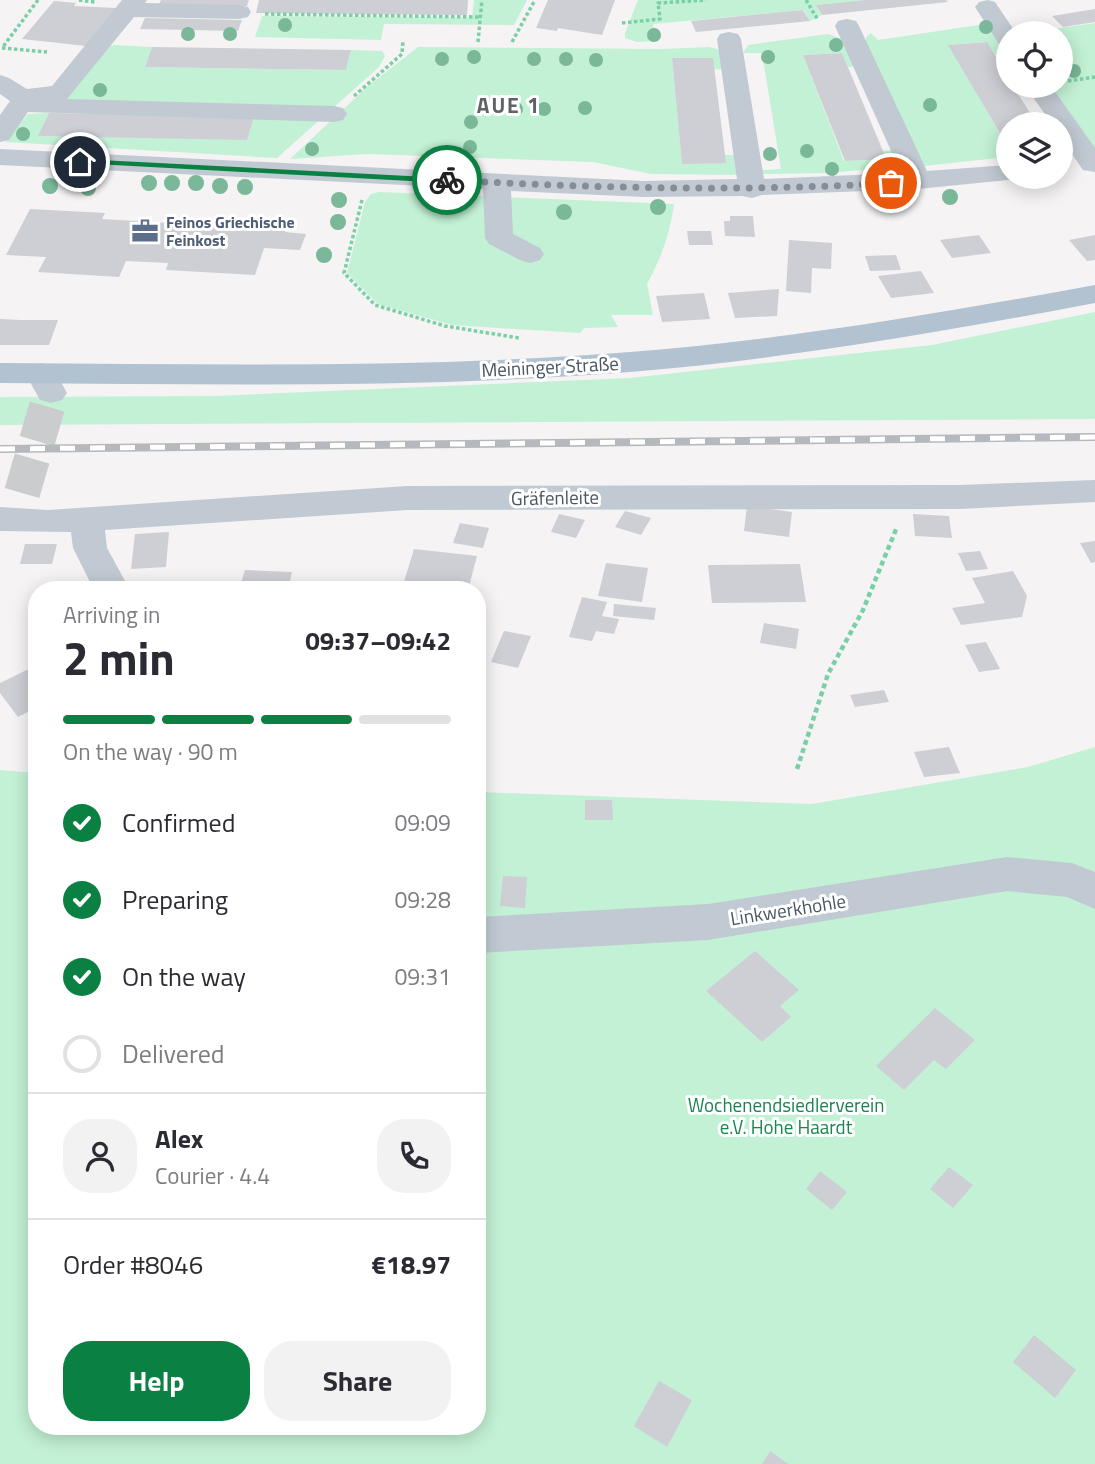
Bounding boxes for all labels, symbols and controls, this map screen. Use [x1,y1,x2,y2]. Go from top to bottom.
map controls [996,21,1073,189]
button: locate [996,21,1073,98]
district label: AUE 1 [477,89,541,121]
button: layers [996,112,1073,189]
pin [50,132,110,192]
icon: home [61,143,99,181]
courier [412,145,482,215]
pin [861,153,921,213]
icon: bike [428,161,466,199]
icon: bag [872,164,910,202]
place label: Feinos Griechische Feinkost [166,210,295,252]
office icon: Feinos Griechische Feinkost [130,216,160,246]
street label: Meininger Straße [480,348,620,384]
street label: Gräfenleite [511,482,599,512]
text: Arriving in [63,597,160,632]
text: 09:37–09:42 [305,621,451,660]
text: 2 min [63,623,175,693]
text: On the way · 90 m [63,734,238,769]
text: Confirmed [122,803,236,842]
icon: check [63,804,101,842]
text: 09:09 [394,805,451,840]
text: Preparing [122,880,228,919]
icon: check [63,881,101,919]
text: 09:28 [394,882,451,917]
street label: Linkwerkhohle [728,886,848,932]
text: On the way [122,957,246,996]
icon: check [63,958,101,996]
text: 09:31 [394,959,451,994]
text: Delivered [122,1034,225,1073]
park label: Wochenendsiedlerverein e.V. Hohe Haardt [688,1090,884,1141]
button: person [63,1119,137,1193]
text: Alex [155,1119,203,1158]
button: phone [377,1119,451,1193]
text: Courier · 4.4 [155,1158,270,1193]
text: Order #8046 [63,1245,203,1284]
text: €18.97 [372,1245,451,1284]
button: Help [63,1341,250,1421]
button: Share [264,1341,451,1421]

